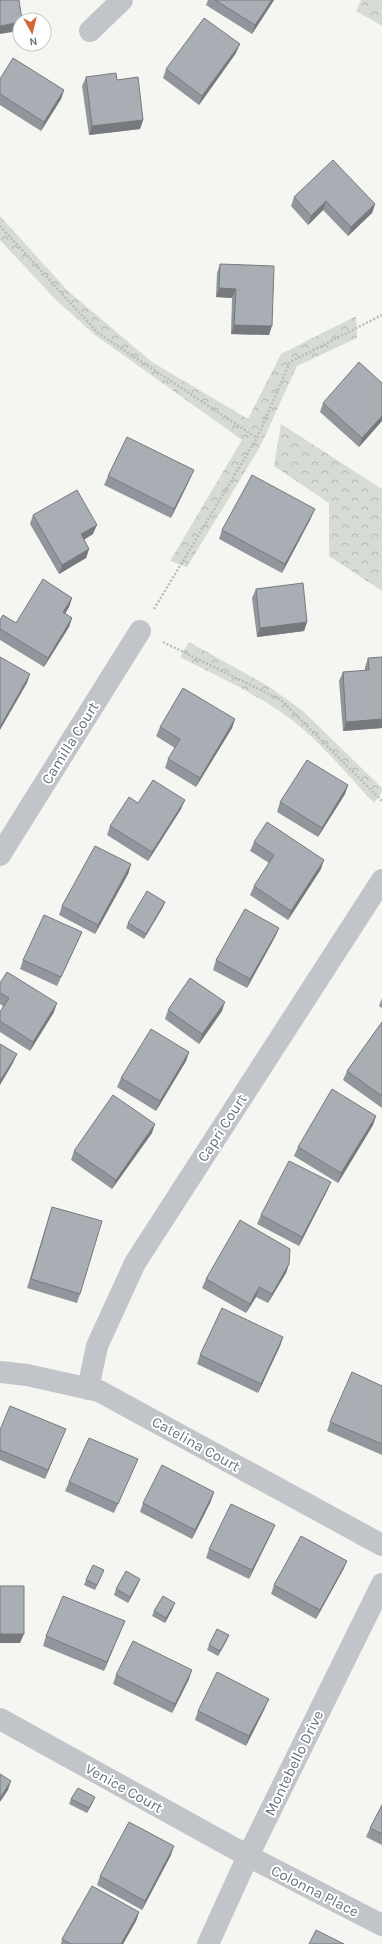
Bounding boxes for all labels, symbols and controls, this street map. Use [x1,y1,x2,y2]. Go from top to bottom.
north arrow [12,12,52,52]
text: N [29,34,38,48]
street label: Camilla Court [38,698,103,788]
street label: Capri Court [193,1090,251,1165]
street label: Catelina Court [149,1412,243,1476]
street label: Montebello Drive [261,1707,327,1819]
street label: Venice Court [82,1759,166,1817]
street label: Colonna Place [268,1861,362,1921]

